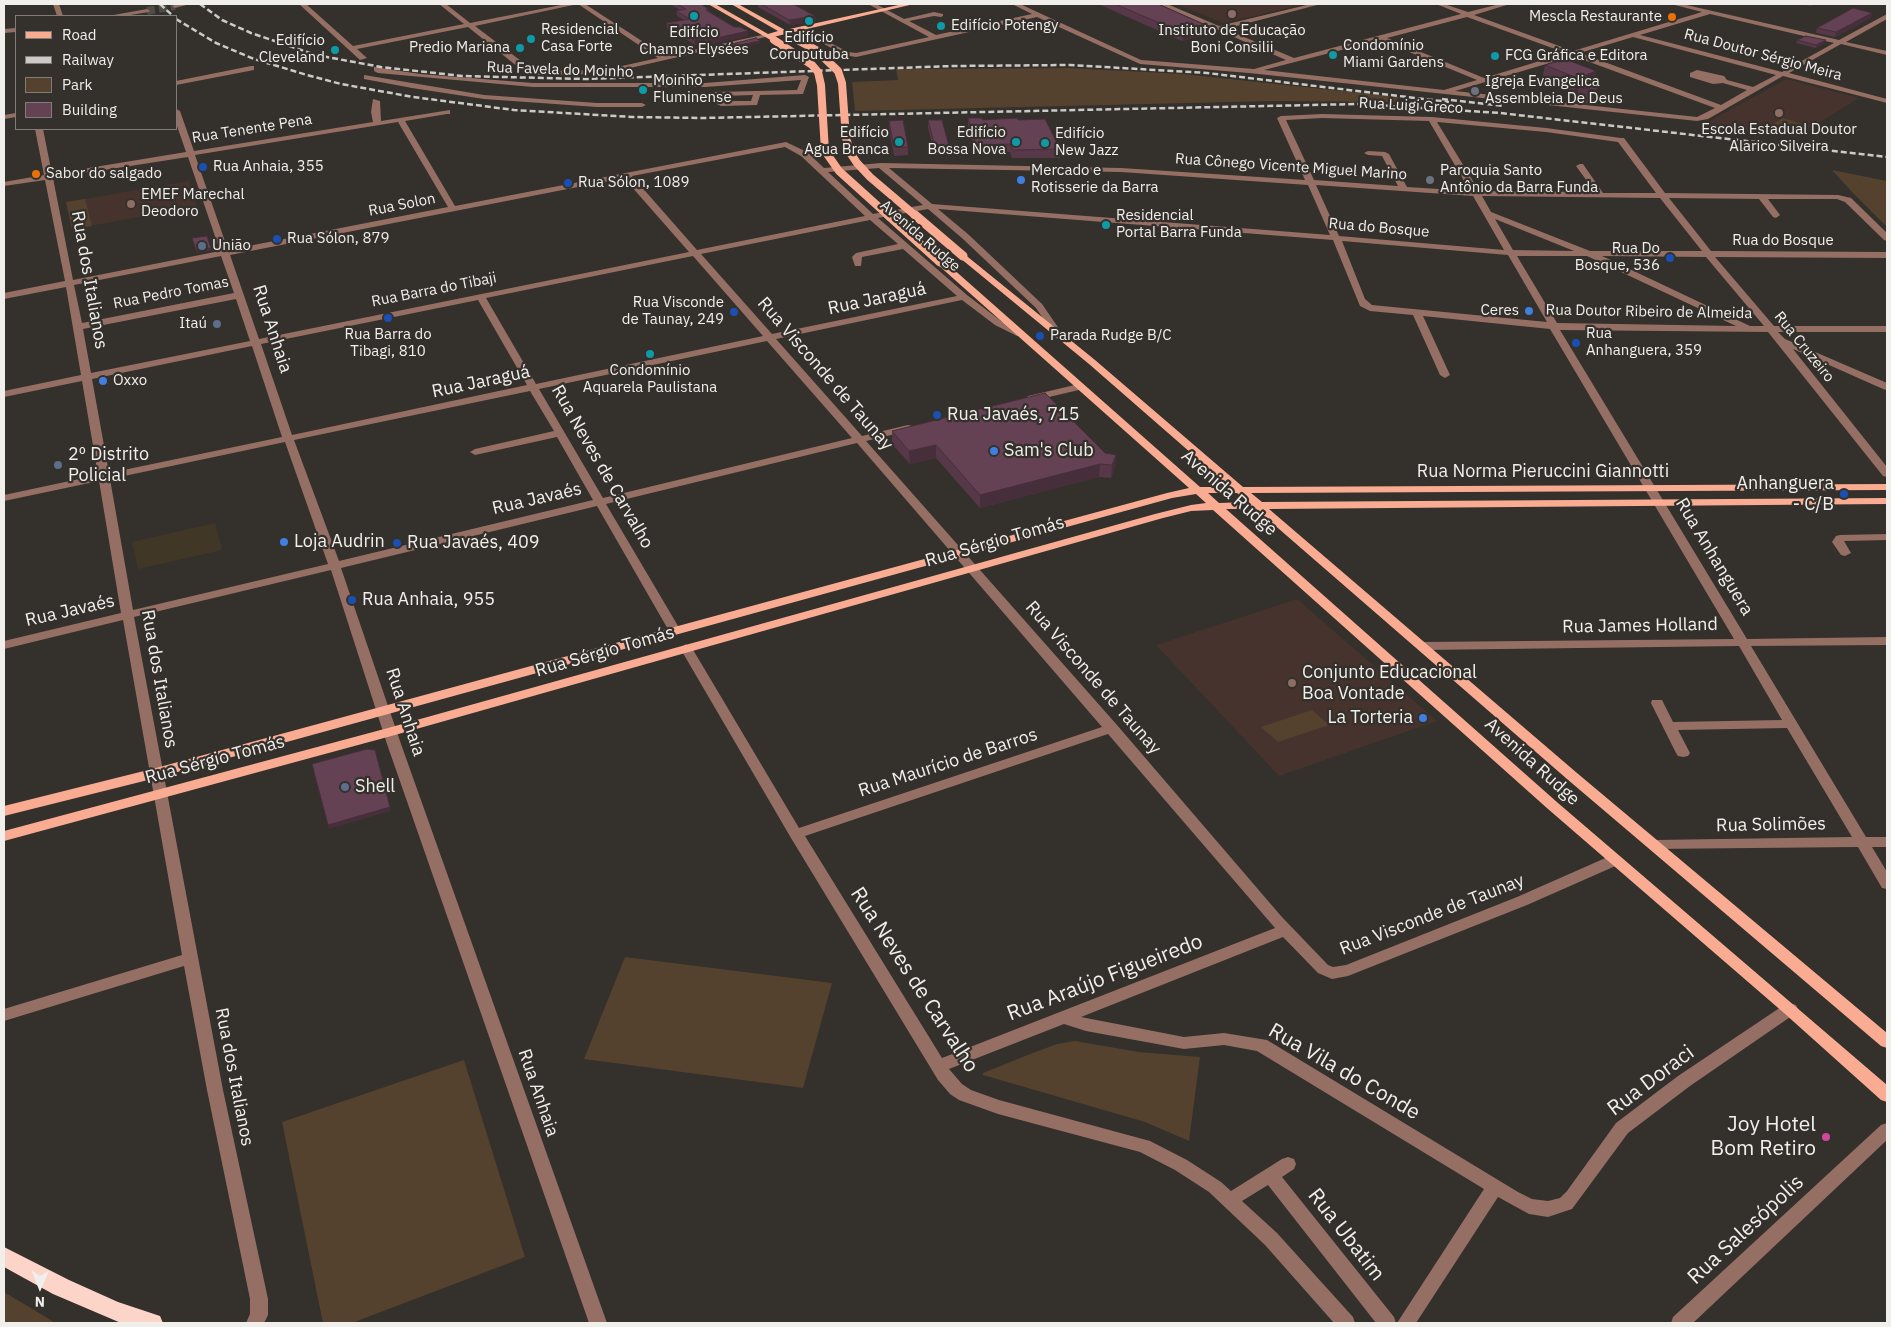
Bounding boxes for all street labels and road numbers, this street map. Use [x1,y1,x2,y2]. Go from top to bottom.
street label: Rua Doutor Sérgio Meira [1682,25,1844,85]
street label: Rua Favela do Moinho [486,58,634,82]
street label: Rua Luigi Greco [1358,94,1464,118]
street label: Rua Tenente Pena [191,111,313,147]
street label: Rua Cônego Vicente Miguel Marino [1174,150,1408,184]
street label: Rua Solon [367,190,437,220]
street label: Avenida Rudge [876,196,964,276]
street label: Rua dos Italianos [66,209,112,351]
street label: Rua do Bosque [1328,215,1430,241]
street label: Rua do Bosque [1732,232,1834,250]
street label: Rua Barra do Tibaji [370,269,498,311]
street label: Rua Pedro Tomas [112,273,230,313]
street label: Rua Jaraguá [826,278,928,320]
street label: Rua Anhaia [248,282,296,376]
street label: Rua Visconde de Taunay [753,293,897,455]
street label: Rua Doutor Ribeiro de Almeida [1546,301,1752,323]
street label: Rua Cruzeiro [1770,308,1838,386]
street label: Rua Jaraguá [430,361,532,403]
street label: Rua Neves de Carvalho [546,381,658,553]
street label: Avenida Rudge [1177,445,1281,541]
street label: Rua Norma Pieruccini Giannotti [1417,461,1669,483]
street label: Rua Javaés [490,478,584,520]
street label: Rua Anhanguera [1670,494,1758,620]
street label: Rua Sérgio Tomás [923,512,1067,572]
street label: Rua Javaés [23,590,117,632]
street label: Rua Visconde de Taunay [1021,597,1165,759]
street label: Rua dos Italianos [136,608,182,750]
street label: Rua James Holland [1562,614,1718,638]
street label: Rua Sérgio Tomás [533,622,677,682]
street label: Rua Anhaia [381,665,429,759]
street label: Avenida Rudge [1480,714,1584,810]
street label: Rua Maurício de Barros [856,724,1040,802]
street label: Rua Sérgio Tomás [143,731,287,789]
street label: Rua Solimões [1716,813,1826,837]
street label: Rua Visconde de Taunay [1337,870,1527,960]
street label: Rua Neves de Carvalho [845,882,983,1078]
street label: Rua Araújo Figueiredo [1004,929,1206,1027]
street label: Rua dos Italianos [210,1006,258,1148]
street label: Rua Vila do Conde [1264,1018,1424,1126]
street label: Rua Doraci [1603,1040,1699,1122]
street label: Rua Anhaia [513,1046,563,1140]
street label: Rua Salesópolis [1683,1170,1809,1290]
street label: Rua Ubatim [1302,1184,1390,1286]

